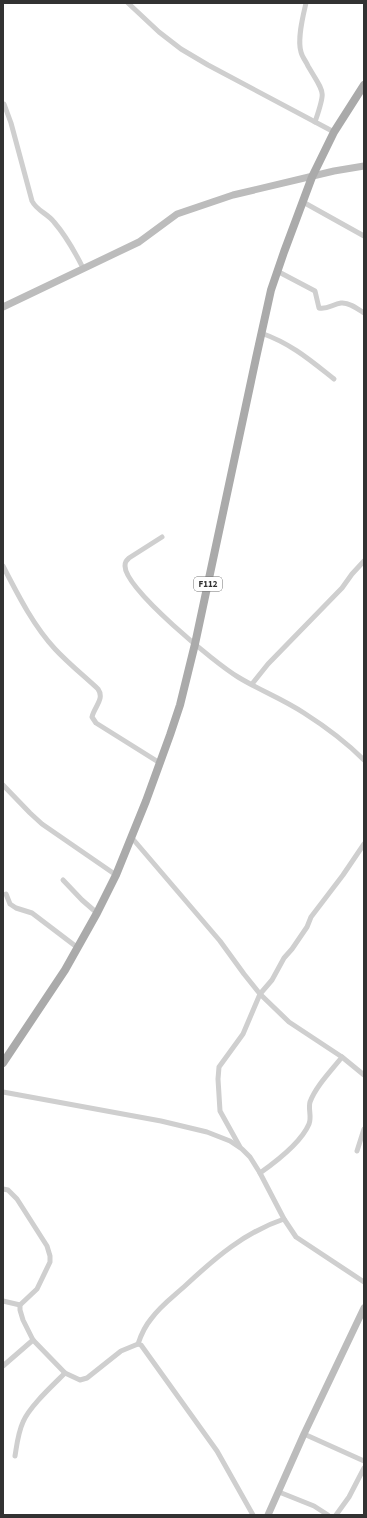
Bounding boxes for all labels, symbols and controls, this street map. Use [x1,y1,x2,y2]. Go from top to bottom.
road number: F112 [194,577,222,591]

